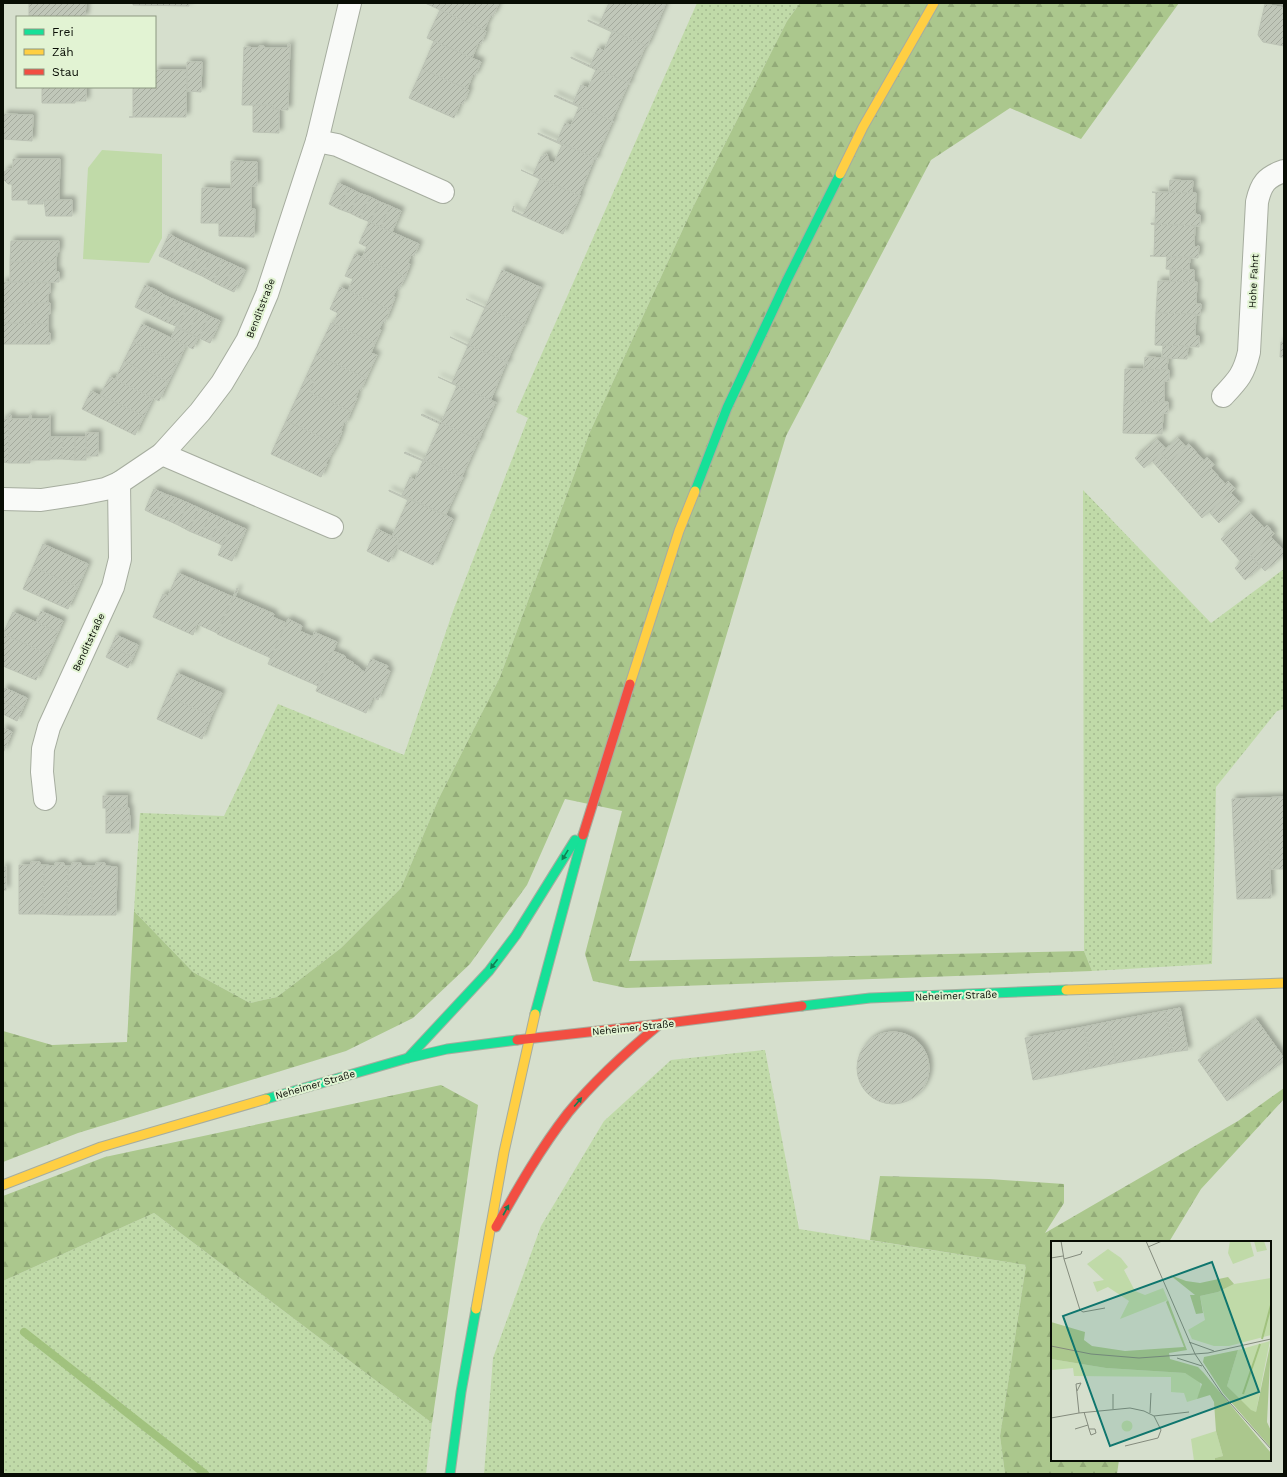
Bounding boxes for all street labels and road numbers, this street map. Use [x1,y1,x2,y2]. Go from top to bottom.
street label: Hohe Fahrt [1247,253,1260,308]
street label: Benditstraße [244,277,277,339]
street label: Benditstraße [70,611,107,673]
street label: Neheimer Straße [915,989,998,1002]
street label: Neheimer Straße [592,1018,675,1037]
street label: Neheimer Straße [274,1068,356,1101]

